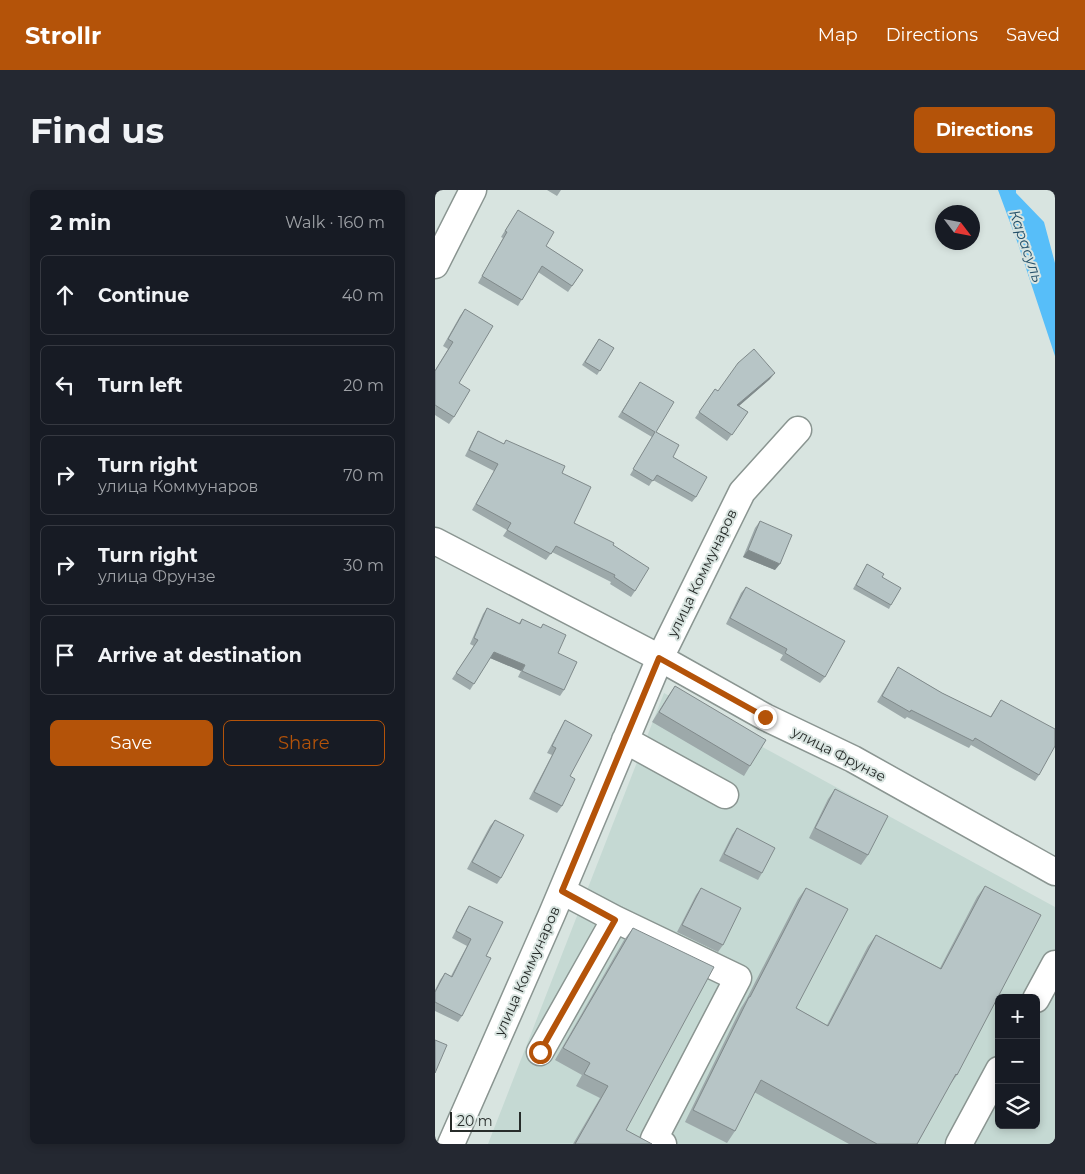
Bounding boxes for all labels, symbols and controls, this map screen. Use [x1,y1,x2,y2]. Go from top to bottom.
text: Strollr [25,21,101,50]
text: Map [818,24,858,46]
text: Directions [886,24,978,46]
text: Saved [1006,24,1060,46]
button: Directions [914,107,1055,153]
text: Find us [30,109,164,152]
north arrow [935,205,980,250]
water label: Карасуль [1005,207,1048,285]
text: 2 min [50,210,111,235]
text: Walk · 160 m [285,213,385,232]
icon: ahead [51,281,79,309]
text: Continue [98,284,189,307]
text: 40 m [342,286,384,305]
icon: left [51,371,79,399]
text: Turn left [98,374,183,397]
text: 20 m [343,376,384,395]
text: Turn right [98,454,198,477]
icon: right [51,461,79,489]
text: 70 m [343,466,384,485]
text: улица Коммунаров [98,477,258,496]
street label: улица Коммунаров [663,506,741,641]
text: Turn right [98,544,198,567]
icon: right [51,551,79,579]
text: 30 m [343,556,384,575]
text: улица Фрунзе [98,567,216,586]
icon: arrive [51,641,79,669]
text: Arrive at destination [98,644,302,667]
route end [754,706,777,729]
button: Save [50,720,213,766]
button: Share [223,720,385,766]
street label: улица Фрунзе [788,722,889,785]
street label: улица Коммунаров [490,903,564,1040]
map controls [995,994,1040,1129]
button: + [995,994,1040,1039]
button: − [995,1039,1040,1084]
route start [529,1041,552,1064]
button: layers [995,1084,1040,1129]
scale bar [450,1109,521,1132]
text: 20 m [457,1112,493,1130]

